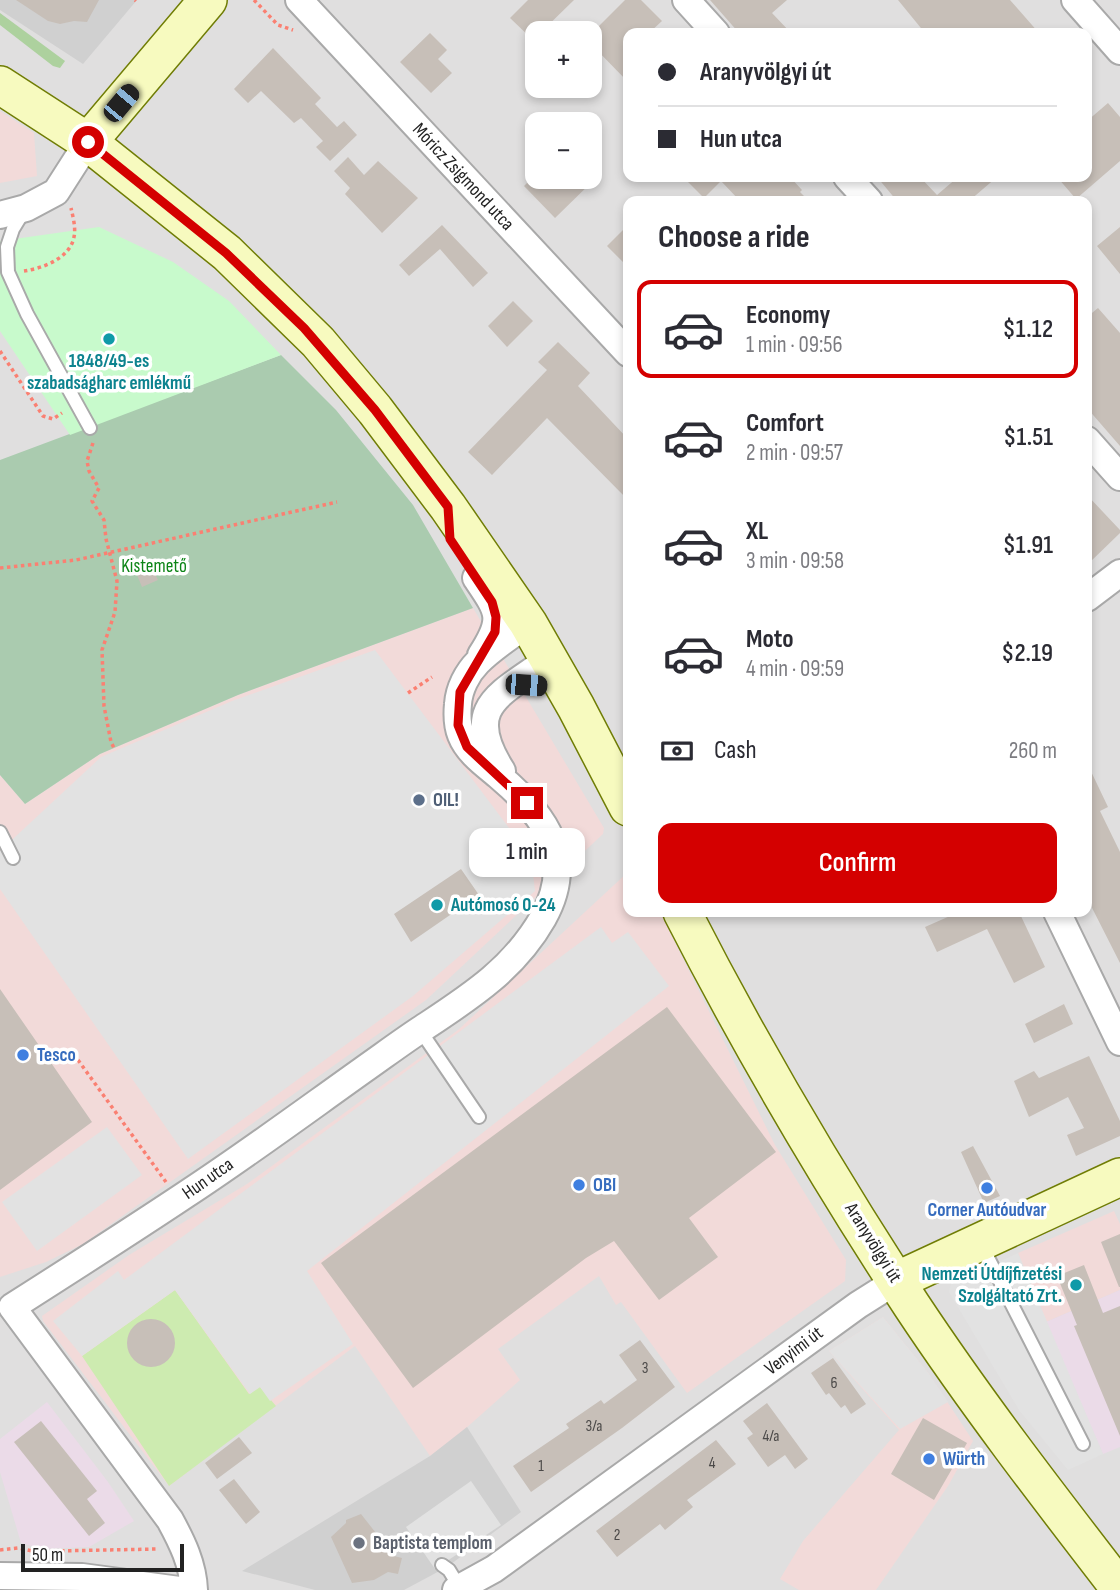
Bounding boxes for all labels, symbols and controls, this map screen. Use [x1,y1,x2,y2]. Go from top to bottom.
map controls [525,21,602,189]
button: + [525,21,602,98]
text: Aranyvölgyi út [700,57,831,88]
car [100,80,143,126]
button: − [525,112,602,189]
street label: Móricz Zsigmond utca [407,119,519,235]
text: Hun utca [700,124,782,155]
route start [72,126,104,158]
text: Choose a ride [658,218,810,257]
icon: car [662,298,725,361]
text: Economy [746,300,830,331]
text: $1.12 [1003,314,1053,345]
marker: 1848/49-es szabadságharc emlékmű [101,331,117,347]
text: 1 min · 09:56 [746,331,843,359]
place label: 1848/49-es szabadságharc emlékmű [27,350,191,395]
icon: car [662,406,725,469]
text: Comfort [746,408,824,439]
text: $1.51 [1003,422,1053,453]
text: 2 min · 09:57 [746,439,843,467]
icon: car [662,514,725,577]
text: XL [746,516,768,547]
text: $1.91 [1003,530,1053,561]
text: 3 min · 09:58 [746,547,844,575]
park label: Kistemető [121,555,187,578]
icon: car [662,622,725,685]
text: Moto [746,624,794,655]
text: $2.19 [1001,638,1053,669]
text: 4 min · 09:59 [746,655,844,683]
car [505,673,548,697]
icon: cash [658,732,696,770]
text: Cash [714,735,757,766]
text: 260 m [1009,737,1057,765]
route end [511,787,543,819]
place label: OIL! [433,789,459,812]
marker: OIL! [411,792,427,808]
button: Confirm [658,823,1057,903]
callout: 1 min [469,828,585,876]
text: 1 min [506,838,548,866]
place label: Autómosó 0-24 [450,894,556,917]
marker: Autómosó 0-24 [429,897,445,913]
place label: Tesco [37,1044,76,1067]
marker: Tesco [15,1047,31,1063]
street label: Hun utca [178,1153,238,1205]
place label: OBI [593,1174,616,1197]
marker: OBI [571,1177,587,1193]
marker: Corner Autóudvar [979,1180,995,1196]
street label: Aranyvölgyi út [839,1198,907,1287]
place label: Corner Autóudvar [928,1199,1047,1222]
place label: Nemzeti Útdíjfizetési Szolgáltató Zrt. [921,1263,1062,1308]
marker: Nemzeti Útdíjfizetési Szolgáltató Zrt. [1068,1277,1084,1293]
street label: Venyimi út [760,1322,828,1380]
house number: 3 [642,1359,648,1378]
house number: 6 [830,1374,838,1393]
house number: 3/a [586,1417,603,1436]
house number: 4/a [763,1427,779,1446]
place label: Würth [943,1448,985,1471]
marker: Würth [921,1451,937,1467]
house number: 4 [709,1454,716,1473]
house number: 1 [538,1457,544,1476]
house number: 2 [614,1526,620,1545]
place label: Baptista templom [373,1532,492,1555]
marker: Baptista templom [351,1535,367,1551]
scale bar [21,1541,184,1573]
text: 50 m [32,1544,63,1567]

